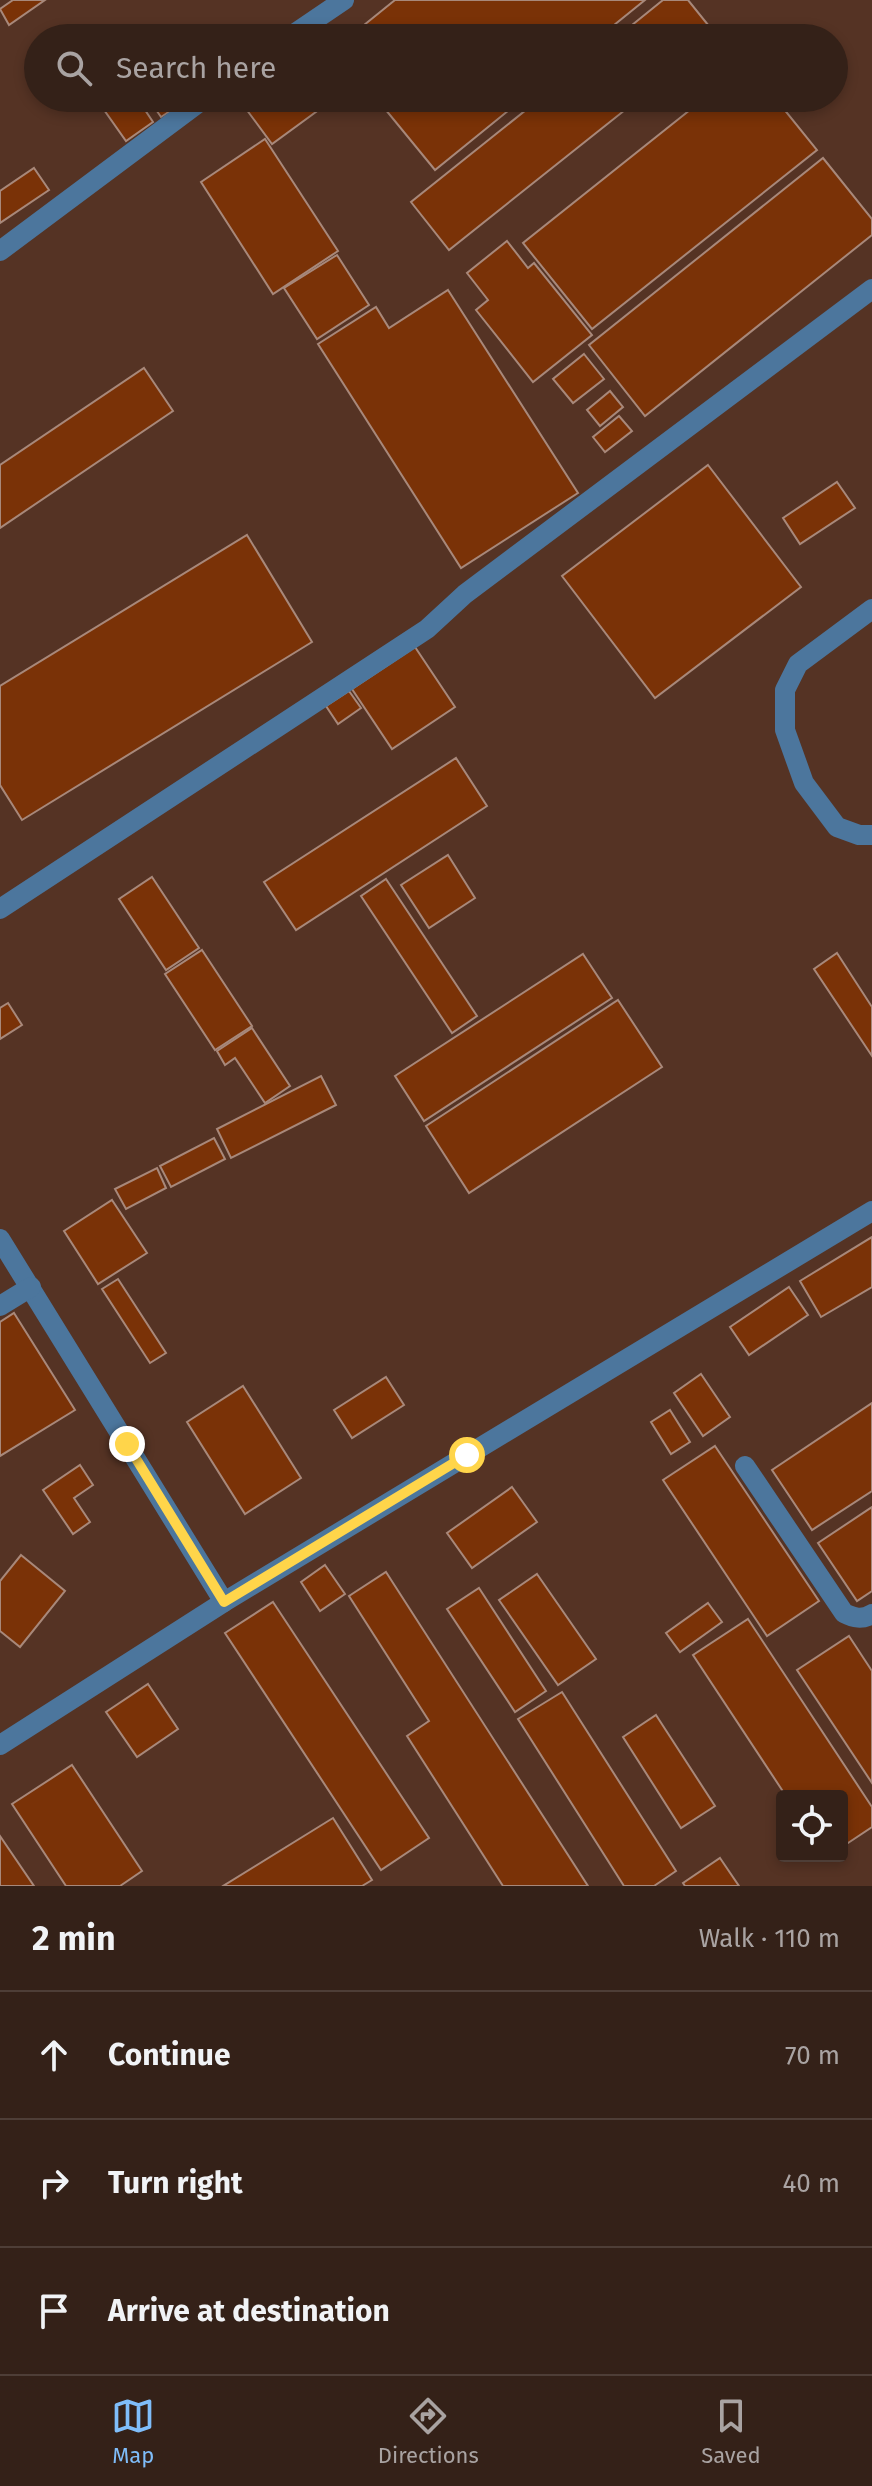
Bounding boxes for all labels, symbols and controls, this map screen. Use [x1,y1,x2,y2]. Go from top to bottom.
search box [24,24,848,112]
icon: search [52,46,96,90]
text: Search here [116,50,276,86]
route end [109,1426,145,1462]
route start [449,1437,485,1473]
map controls [776,1790,848,1862]
button: locate [776,1790,848,1862]
text: 2 min [32,1918,116,1959]
text: Walk · 110 m [699,1923,840,1954]
icon: ahead [32,2033,76,2077]
text: Continue [108,2037,231,2073]
text: 70 m [785,2040,840,2071]
icon: right [32,2161,76,2205]
text: Turn right [108,2165,243,2201]
text: 40 m [782,2168,840,2199]
icon: arrive [32,2289,76,2333]
text: Arrive at destination [108,2293,390,2329]
tab: Map [111,2394,155,2469]
tab: Directions [378,2394,479,2469]
tab: Saved [701,2394,761,2469]

